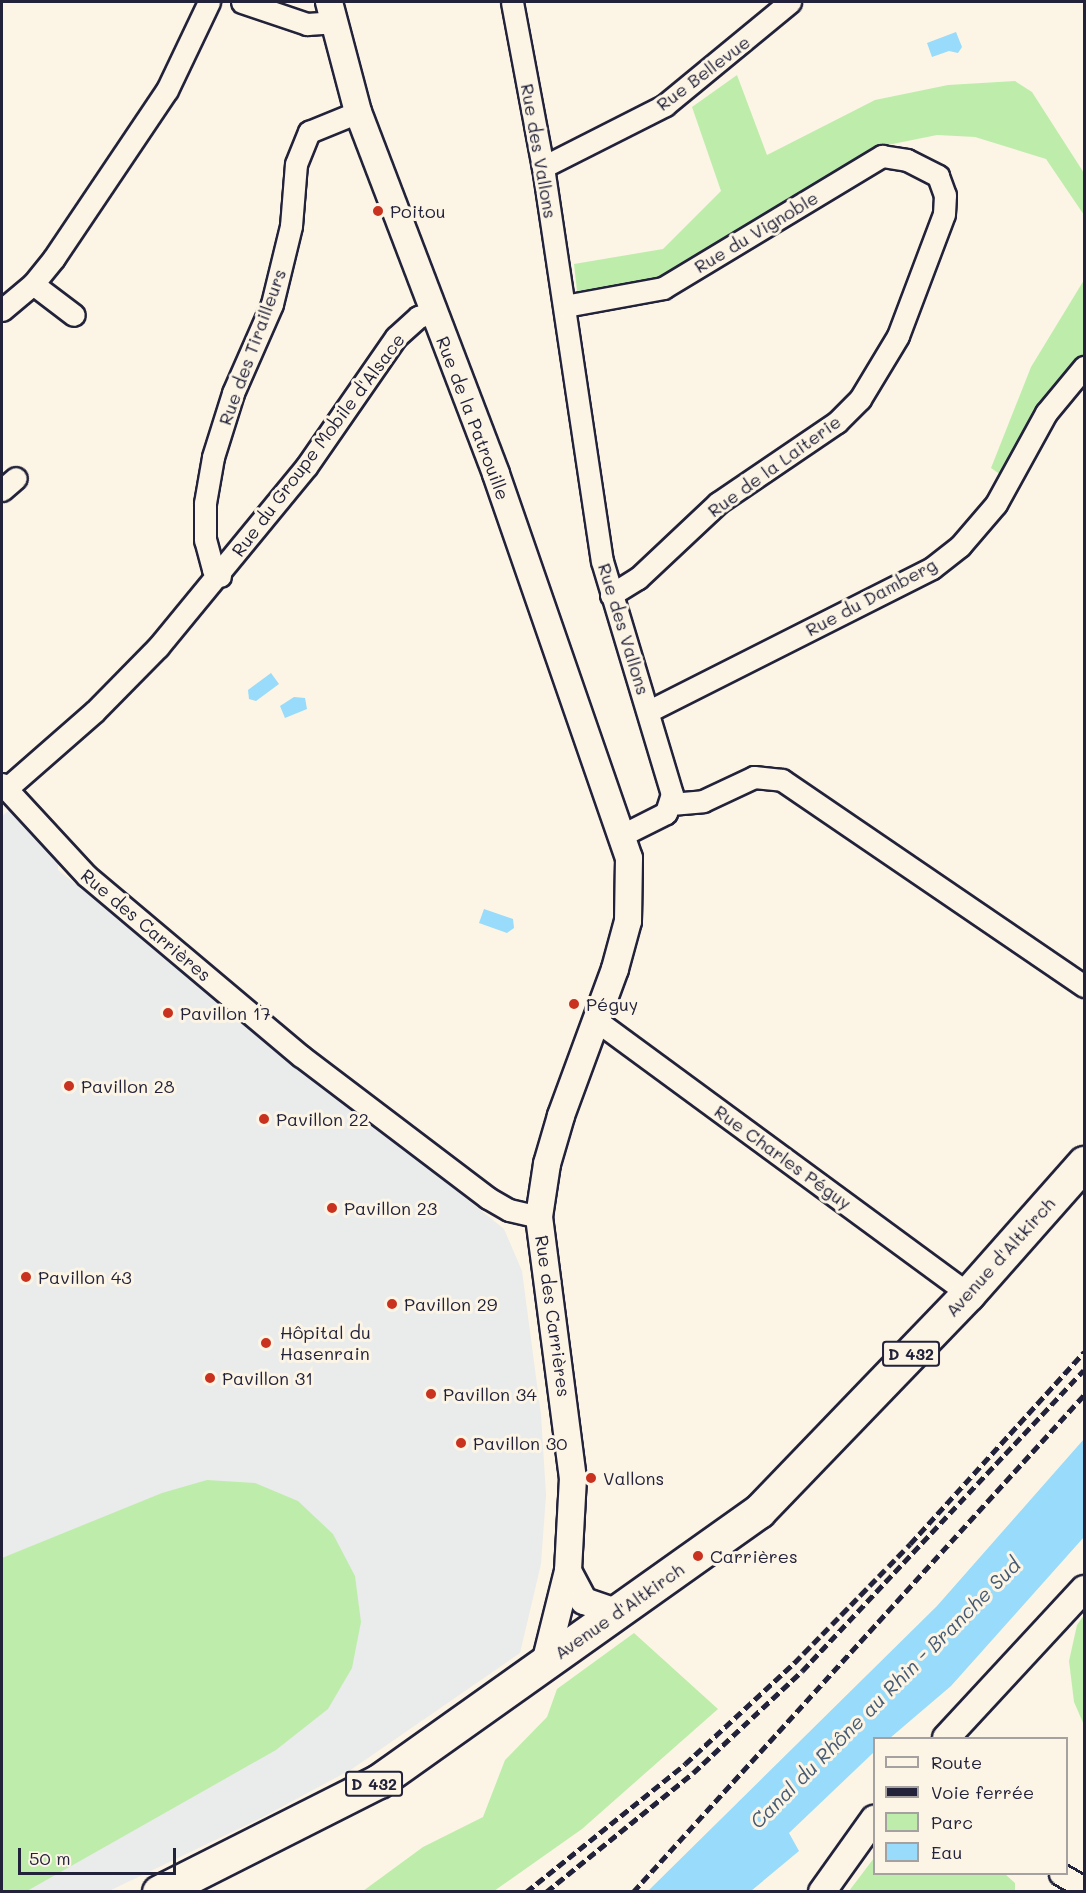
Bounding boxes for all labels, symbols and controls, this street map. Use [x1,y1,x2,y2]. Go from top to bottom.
street label: Rue Bellevue [652,31,754,115]
street label: Rue des Vallons [517,82,561,220]
street label: Rue du Vignoble [690,187,822,277]
place label: Poitou [390,200,446,222]
marker: Poitou [371,204,385,218]
street label: Rue des Tirailleurs [214,266,290,428]
street label: Rue du Groupe Mobile d'Alsace [227,329,409,561]
street label: Rue de la Patrouille [432,333,514,503]
street label: Rue de la Laiterie [703,411,845,521]
street label: Rue du Damberg [802,553,940,641]
street label: Rue des Vallons [594,561,654,697]
street label: Rue des Carrières [77,864,215,986]
place label: Péguy [586,993,638,1015]
marker: Péguy [567,997,581,1011]
place label: Pavillon 17 [180,1002,271,1024]
marker: Pavillon 17 [161,1006,175,1020]
place label: Pavillon 28 [81,1075,175,1097]
marker: Pavillon 28 [62,1079,76,1093]
street label: Rue Charles Péguy [710,1100,856,1214]
place label: Pavillon 22 [276,1108,369,1130]
marker: Pavillon 22 [257,1112,271,1126]
street label: Avenue d'Altkirch [941,1193,1059,1321]
place label: Pavillon 23 [344,1197,437,1219]
marker: Pavillon 23 [325,1201,339,1215]
street label: Rue des Carrières [531,1234,575,1398]
place label: Pavillon 43 [38,1266,132,1288]
marker: Pavillon 43 [19,1270,33,1284]
place label: Pavillon 29 [404,1293,497,1315]
marker: Pavillon 29 [385,1297,399,1311]
place label: Hôpital du Hasenrain [280,1322,371,1364]
marker: Hôpital du Hasenrain [257,1334,275,1352]
road number: D 432 [881,1341,941,1367]
place label: Pavillon 31 [222,1367,313,1389]
marker: Pavillon 31 [203,1371,217,1385]
place label: Pavillon 34 [443,1383,537,1405]
marker: Pavillon 34 [424,1387,438,1401]
place label: Pavillon 30 [473,1432,567,1454]
marker: Pavillon 30 [454,1436,468,1450]
place label: Vallons [603,1467,664,1489]
marker: Vallons [584,1471,598,1485]
place label: Carrières [710,1545,798,1567]
marker: Carrières [691,1549,705,1563]
water label: Canal du Rhône au Rhin - Branche Sud [745,1553,1025,1833]
street label: Avenue d'Altkirch [550,1558,688,1664]
legend [873,1737,1068,1875]
text: Route [931,1750,982,1774]
road number: D 432 [344,1771,404,1797]
text: Voie ferrée [931,1780,1034,1804]
text: Parc [931,1810,973,1834]
scale bar [21,1836,178,1874]
text: Eau [931,1840,962,1864]
text: 50 m [29,1846,71,1870]

